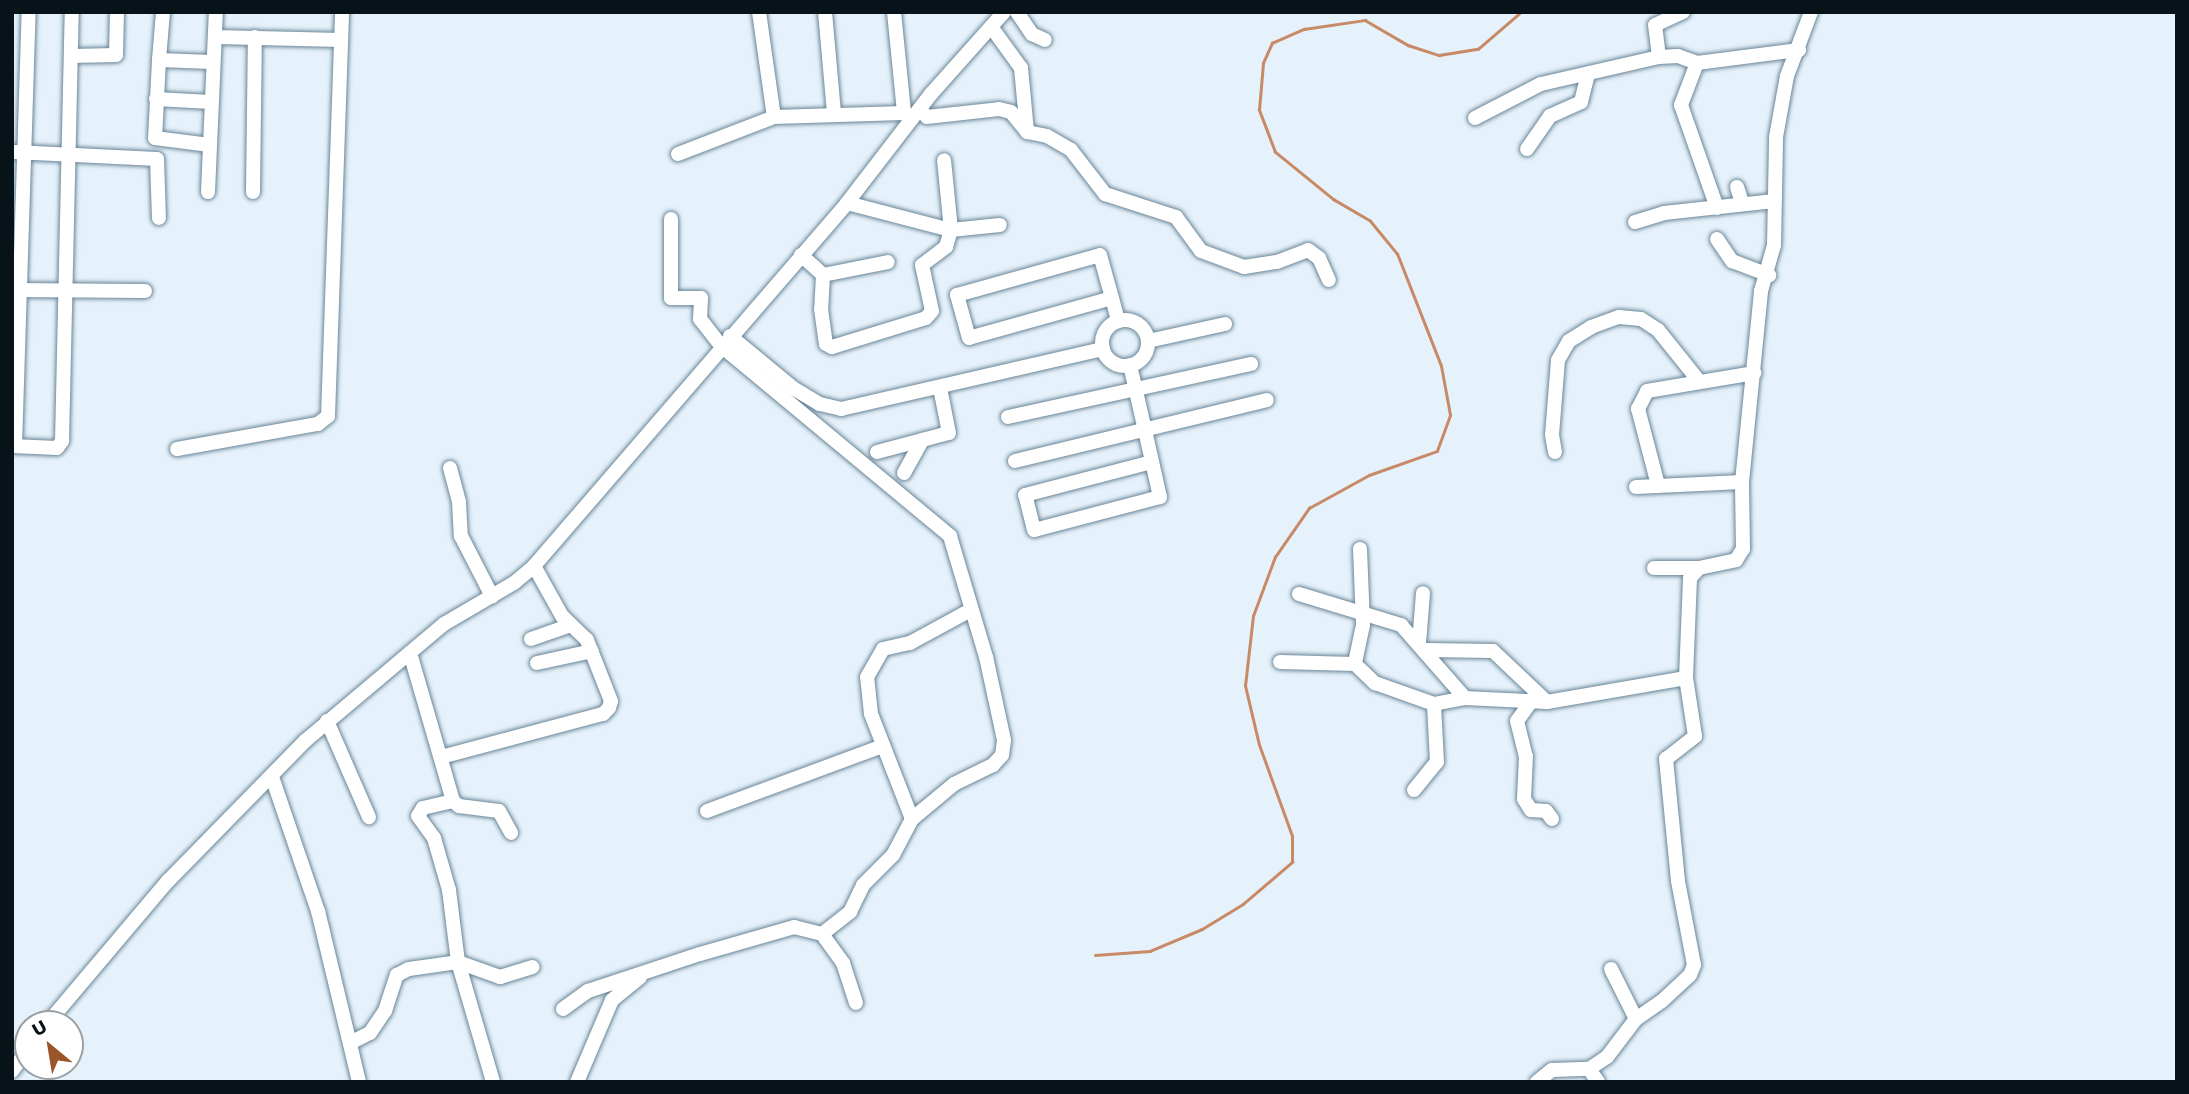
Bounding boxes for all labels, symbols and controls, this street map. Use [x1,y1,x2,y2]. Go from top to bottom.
north arrow [14,1010,84,1080]
text: U [28,1015,51,1041]

